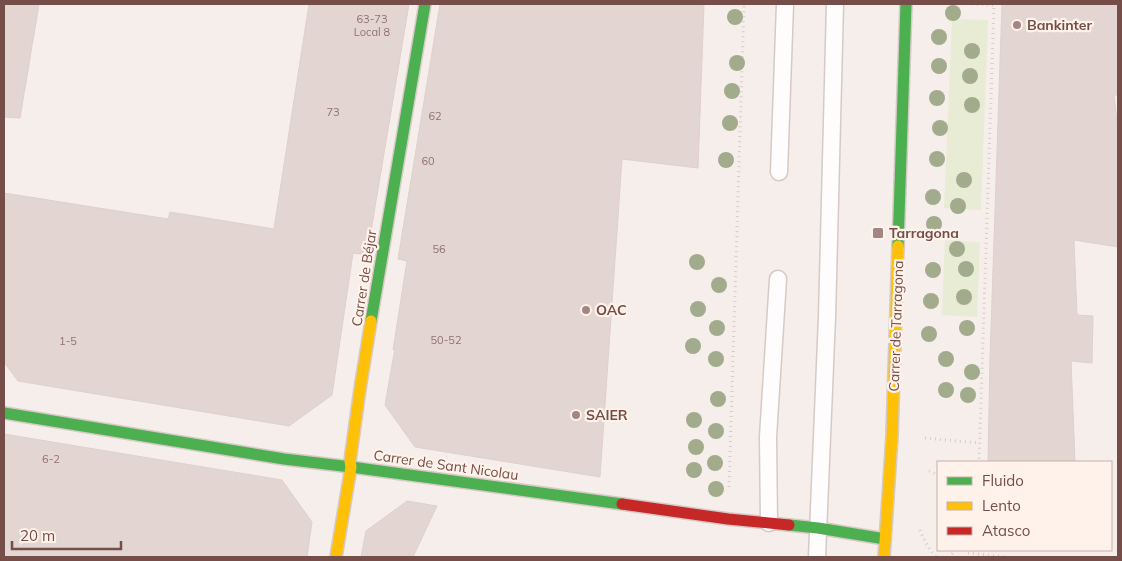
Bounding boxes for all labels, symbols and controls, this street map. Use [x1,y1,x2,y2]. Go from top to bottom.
house number: 63-73 Local 8 [354,12,391,39]
place label: Bankinter [1027,16,1093,34]
marker: Bankinter [1011,19,1023,31]
house number: 73 [326,105,340,119]
house number: 62 [428,109,442,123]
house number: 60 [421,154,435,168]
place label: Tarragona [889,224,959,242]
marker: Tarragona [871,226,885,240]
street label: Carrer de Béjar [347,227,381,328]
house number: 56 [432,242,446,256]
street label: Carrer de Tarragona [885,260,907,392]
place label: OAC [596,301,627,319]
marker: OAC [580,304,592,316]
house number: 50-52 [430,333,462,347]
house number: 1-5 [59,334,77,348]
place label: SAIER [586,406,628,424]
marker: SAIER [570,409,582,421]
street label: Carrer de Sant Nicolau [372,446,520,484]
house number: 6-2 [42,452,60,466]
legend [937,461,1112,551]
text: Fluido [982,471,1024,490]
text: Lento [982,496,1021,515]
scale bar [12,518,121,550]
text: Atasco [982,521,1030,540]
text: 20 m [20,526,55,545]

